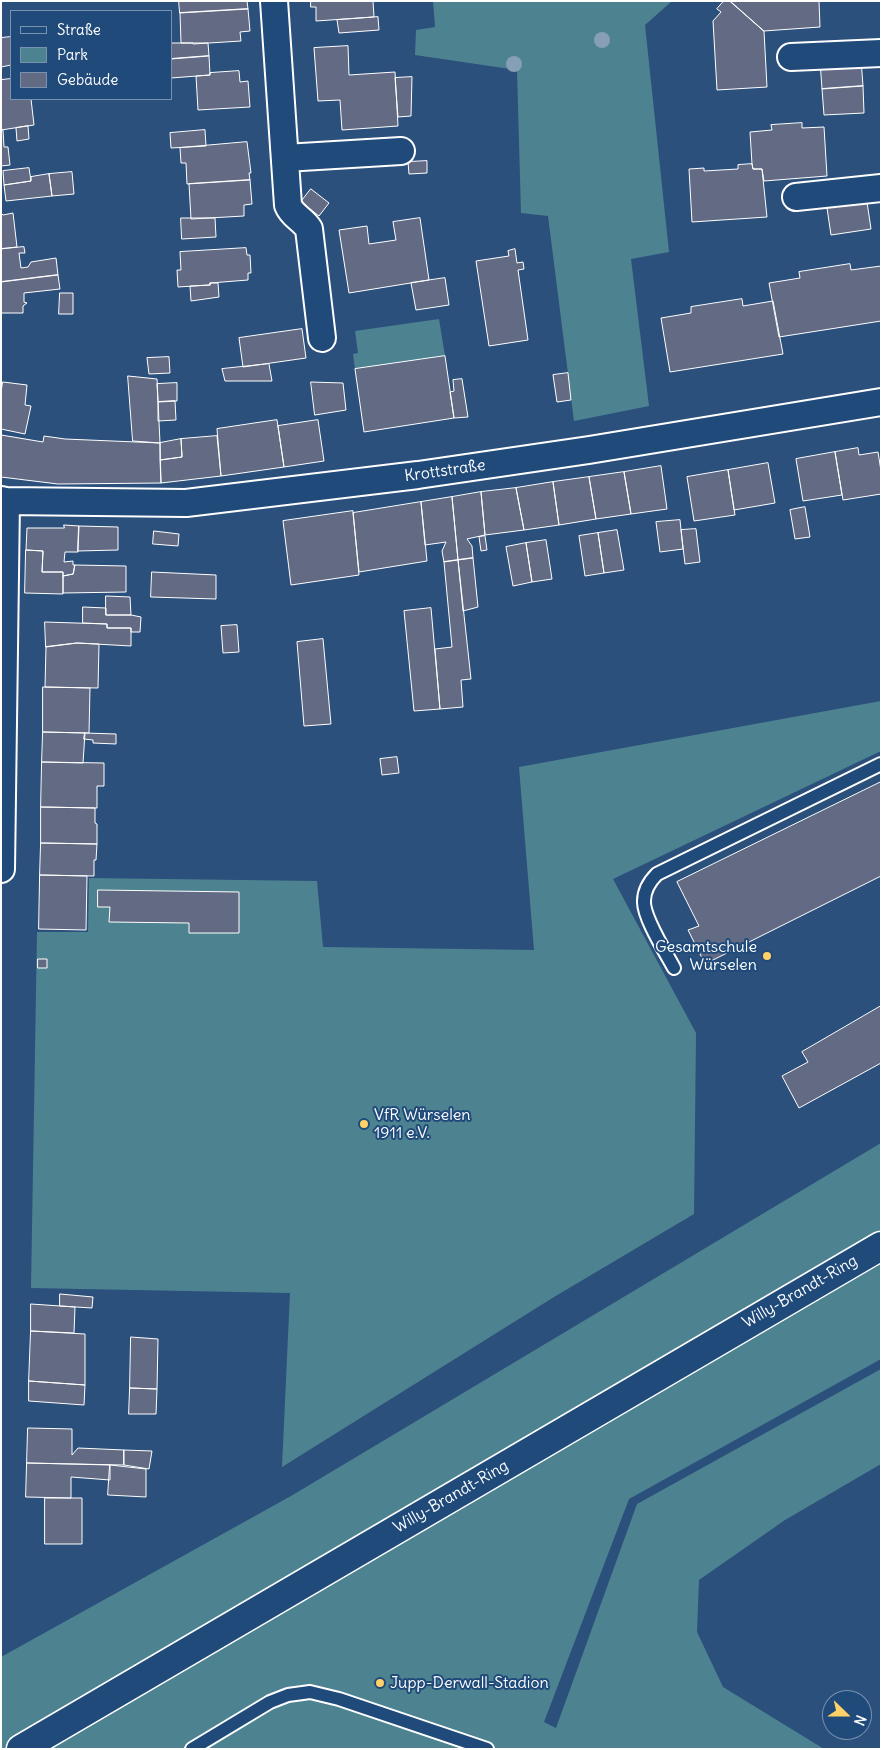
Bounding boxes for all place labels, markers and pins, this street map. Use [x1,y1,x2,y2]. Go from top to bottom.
place label: Gesamtschule Würselen [655,937,757,975]
marker: Gesamtschule Würselen [761,950,773,962]
place label: VfR Würselen 1911 e.V. [374,1105,471,1143]
marker: VfR Würselen 1911 e.V. [358,1118,370,1130]
place label: Jupp-Derwall-Stadion [390,1673,549,1693]
marker: Jupp-Derwall-Stadion [374,1677,386,1689]

